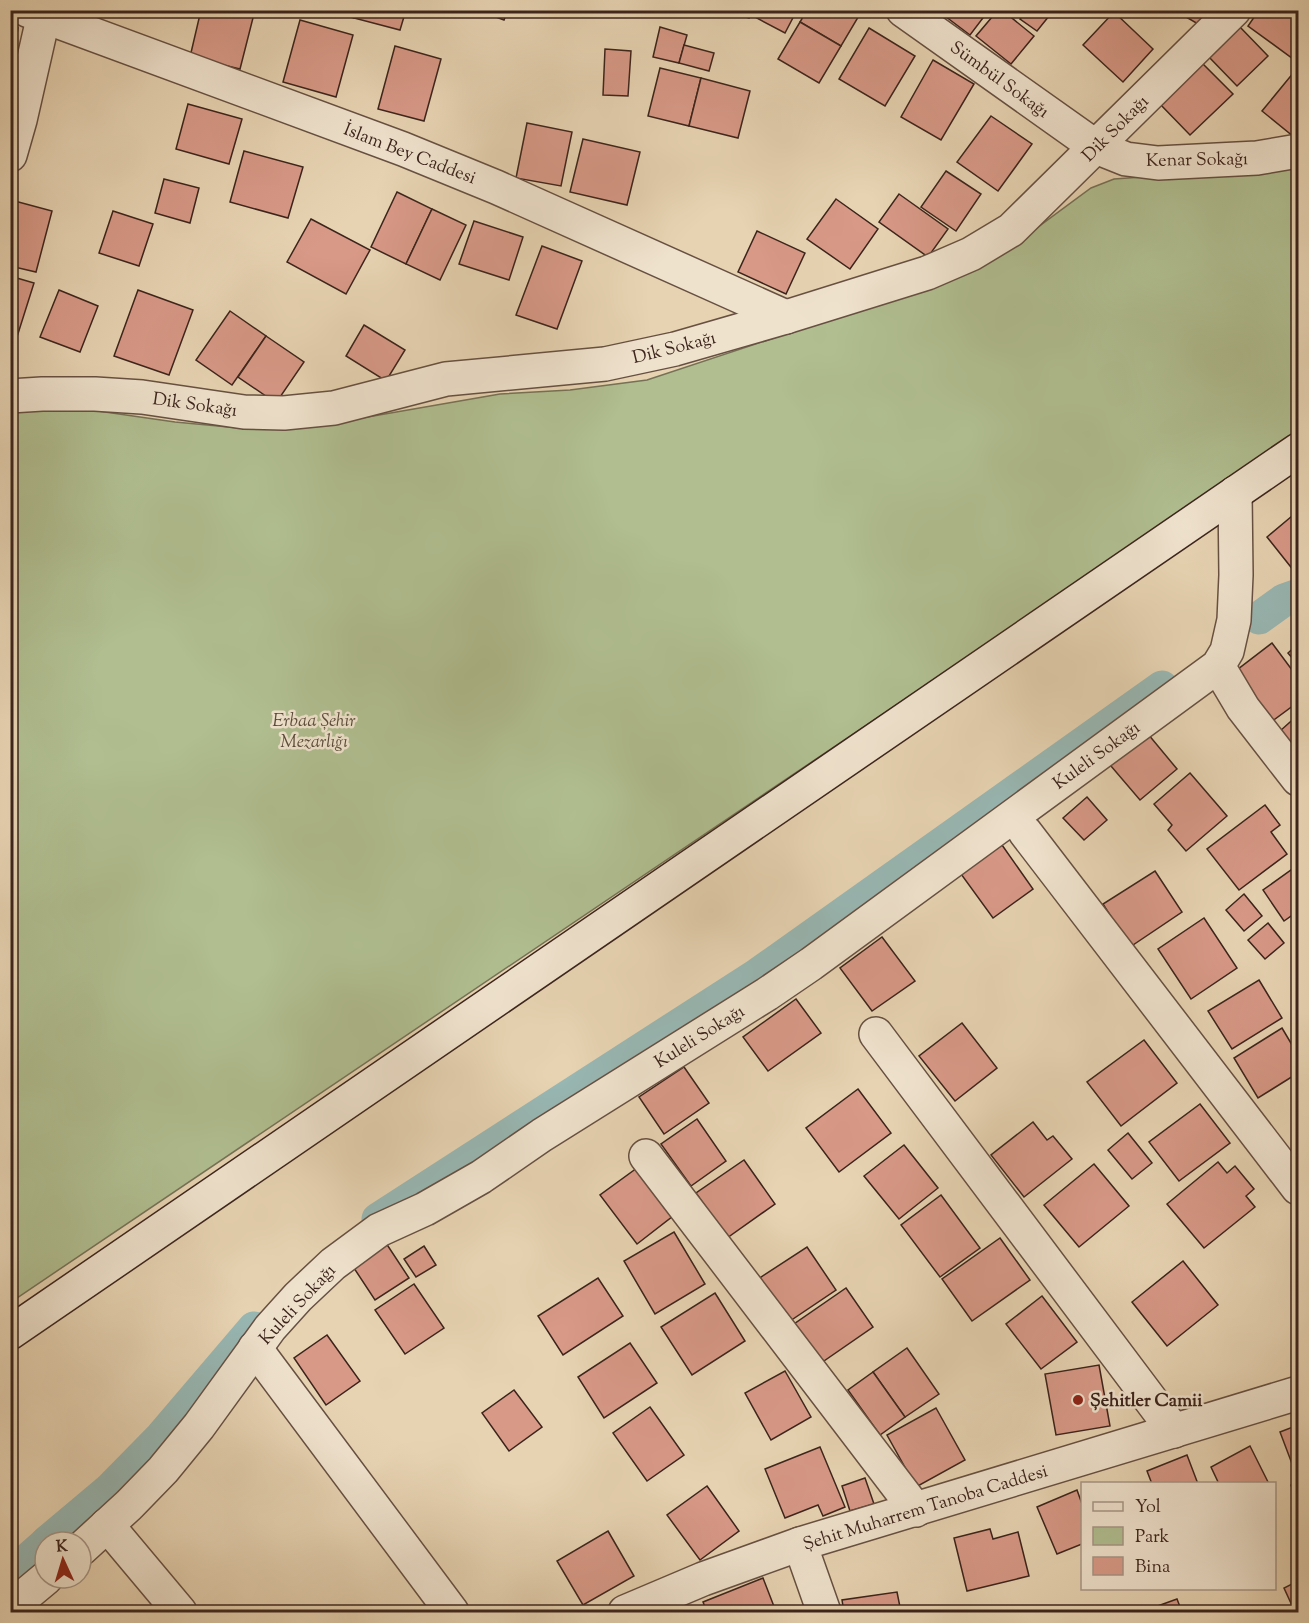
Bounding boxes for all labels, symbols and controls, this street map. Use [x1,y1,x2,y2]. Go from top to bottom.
street label: Sümbül Sokağı [944,36,1054,126]
street label: Dik Sokağı [1077,90,1156,169]
street label: İslam Bey Caddesi [339,118,479,192]
street label: Kenar Sokağı [1146,147,1248,175]
street label: Dik Sokağı [630,326,719,372]
street label: Dik Sokağı [151,387,239,425]
park label: Erbaa Şehir Mezarlığı [272,709,356,756]
street label: Kuleli Sokağı [1048,716,1146,797]
street label: Kuleli Sokağı [650,1000,750,1076]
street label: Kuleli Sokağı [254,1259,343,1352]
place label: Şehitler Camii [1090,1389,1203,1415]
marker: Şehitler Camii [1071,1393,1085,1407]
street label: Şehit Muharrem Tanoba Caddesi [800,1459,1051,1559]
legend [1081,1482,1276,1590]
text: Yol [1135,1495,1161,1521]
text: Park [1135,1525,1170,1551]
north arrow [33,1530,93,1590]
text: K [56,1536,69,1559]
text: Bina [1135,1555,1170,1581]

